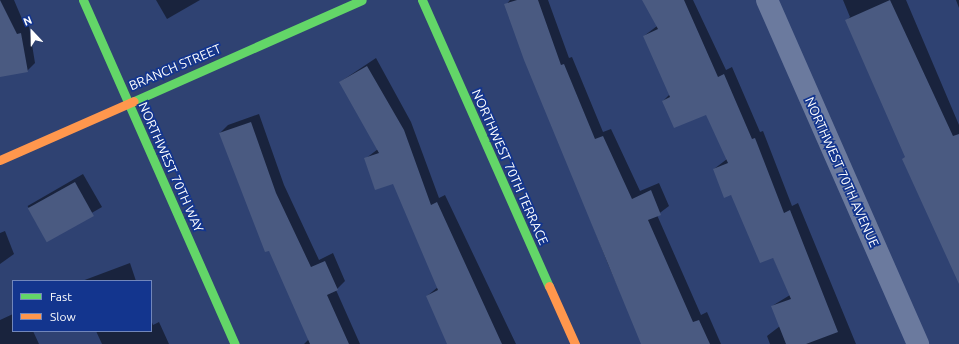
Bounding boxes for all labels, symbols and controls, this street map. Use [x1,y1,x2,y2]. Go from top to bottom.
north arrow [12,12,52,52]
text: N [21,14,34,28]
street label: BRANCH STREET [127,41,223,93]
street label: NORTHWEST 70TH TERRACE [469,87,551,247]
street label: NORTHWEST 70TH AVENUE [802,94,882,250]
street label: NORTHWEST 70TH WAY [135,99,207,235]
legend [12,280,152,332]
text: Fast [50,290,72,303]
text: Slow [50,310,76,323]

